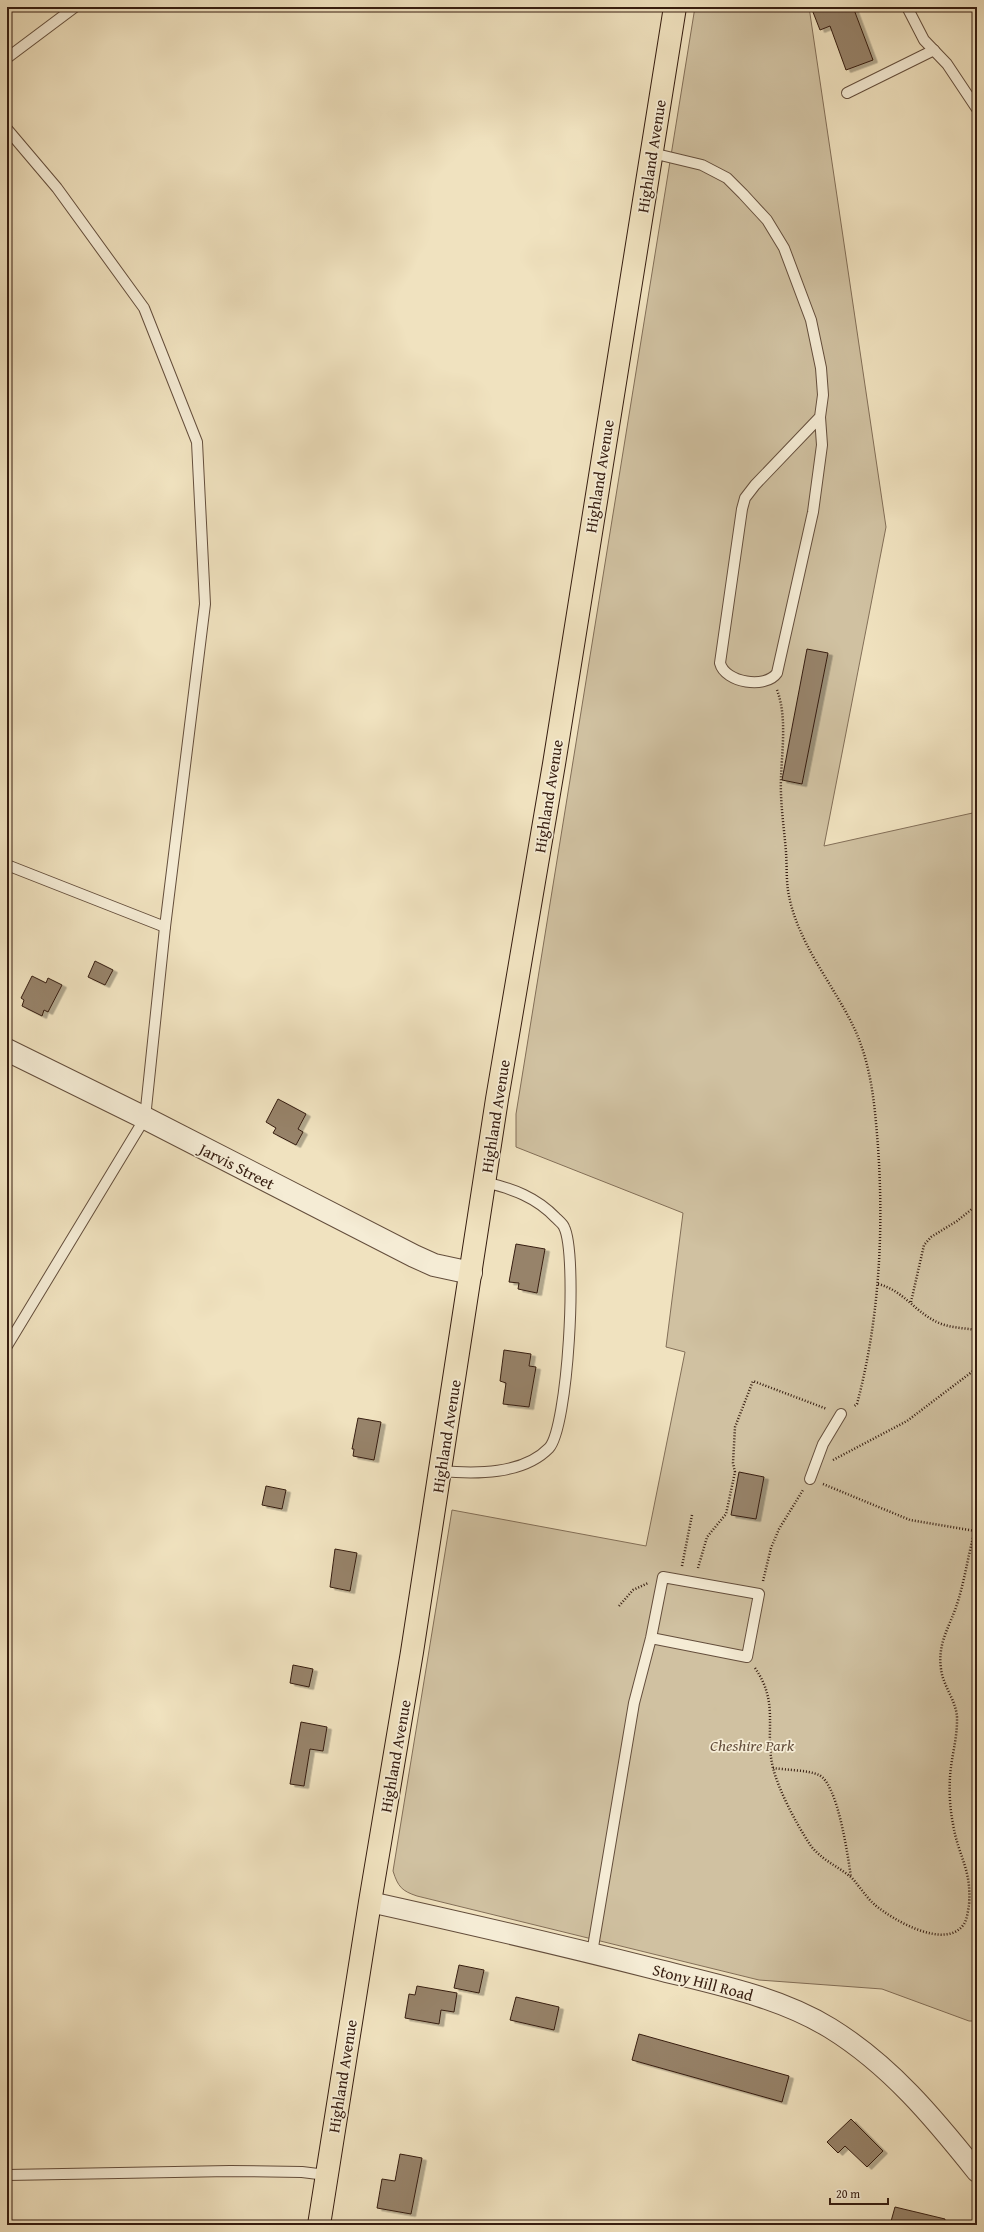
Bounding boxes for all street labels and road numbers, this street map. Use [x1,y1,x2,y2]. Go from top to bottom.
street label: Highland Avenue [630,98,672,214]
street label: Highland Avenue [578,418,620,534]
street label: Highland Avenue [527,738,569,854]
street label: Highland Avenue [474,1058,516,1174]
street label: Jarvis Street [193,1136,279,1195]
street label: Highland Avenue [425,1378,467,1494]
street label: Highland Avenue [373,1698,417,1814]
street label: Stony Hill Road [650,1957,756,2007]
street label: Highland Avenue [321,2018,363,2134]

